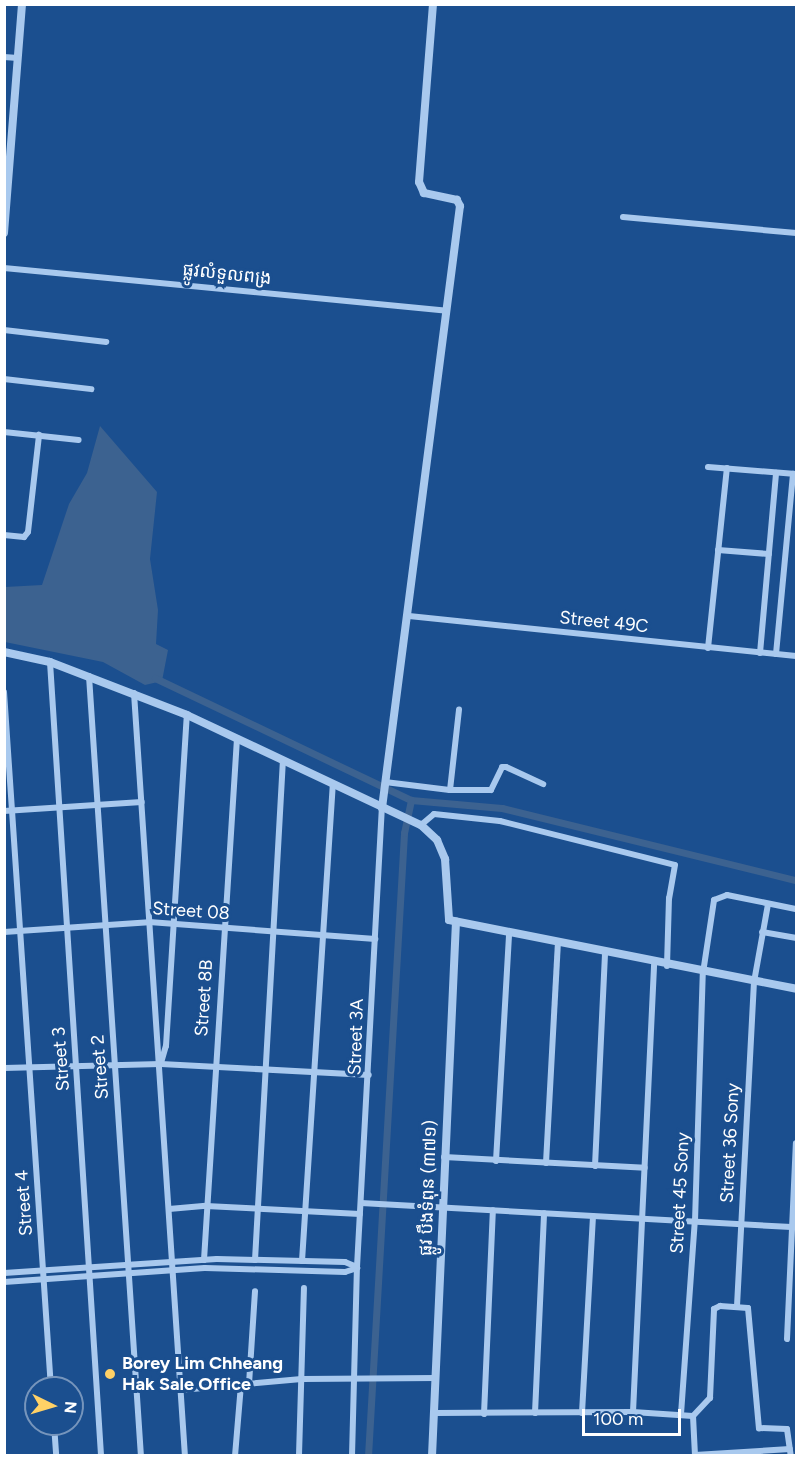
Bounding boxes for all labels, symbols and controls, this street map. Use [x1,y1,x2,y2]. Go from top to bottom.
street label: ផ្លូវលំទួលពង្រ [181,259,273,289]
street label: Street 49C [559,607,649,637]
street label: Street 08 [152,898,230,924]
street label: Street 8B [191,959,217,1037]
street label: Street 3A [344,998,368,1076]
street label: Street 3 [48,1026,74,1092]
street label: Street 2 [87,1034,113,1100]
street label: Street 36 Sony [716,1082,744,1204]
street label: ផ្លូវ បឹងទំពុន (៣៧១) [415,1119,441,1257]
street label: Street 45 Sony [666,1132,694,1254]
street label: Street 4 [11,1169,37,1237]
place label: Borey Lim Chheang Hak Sale Office [122,1353,283,1396]
marker: Borey Lim Chheang Hak Sale Office [103,1367,117,1381]
north arrow [24,1376,84,1436]
scale bar [585,1397,684,1435]
text: N [60,1400,80,1414]
text: 100 m [593,1408,643,1430]

